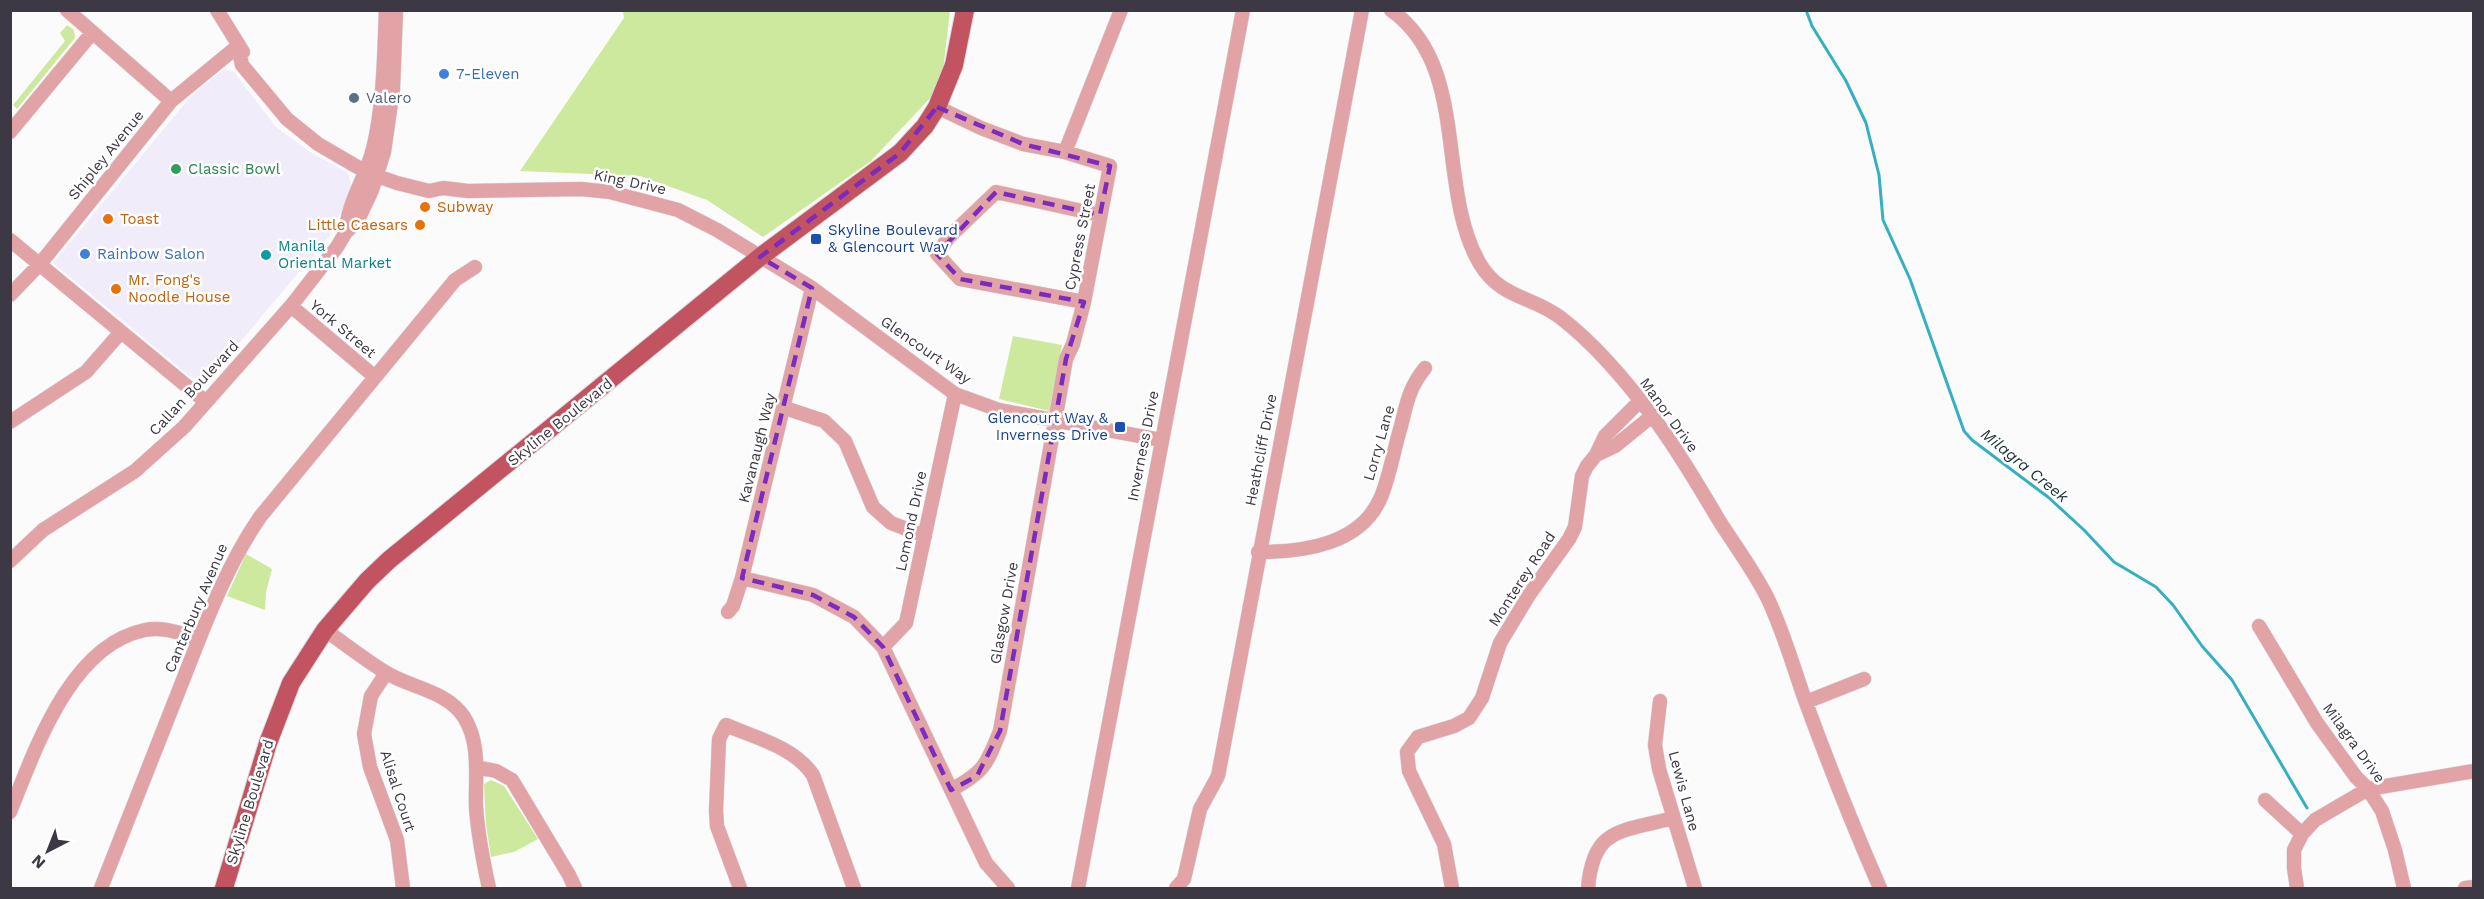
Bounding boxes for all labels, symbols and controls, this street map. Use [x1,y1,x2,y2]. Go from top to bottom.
place label: 7-Eleven [456,65,520,83]
marker: 7-Eleven [437,67,451,81]
place label: Valero [366,89,411,107]
marker: Valero [347,91,361,105]
street label: Shipley Avenue [64,107,148,203]
place label: Classic Bowl [188,160,281,178]
marker: Classic Bowl [169,162,183,176]
street label: King Drive [592,166,668,198]
street label: Cypress Street [1061,182,1099,292]
place label: Subway [437,198,493,216]
marker: Subway [418,200,432,214]
place label: Toast [120,210,160,228]
marker: Toast [101,212,115,226]
place label: Little Caesars [308,216,408,234]
marker: Little Caesars [413,218,427,232]
place label: Skyline Boulevard & Glencourt Way [828,221,958,256]
marker: Skyline Boulevard & Glencourt Way [809,232,823,246]
place label: Manila Oriental Market [278,237,392,272]
place label: Rainbow Salon [97,245,205,263]
marker: Rainbow Salon [78,247,92,261]
marker: Manila Oriental Market [259,248,273,262]
place label: Mr. Fong's Noodle House [128,271,230,306]
marker: Mr. Fong's Noodle House [109,282,123,296]
street label: York Street [306,296,380,362]
street label: Glencourt Way [877,312,975,388]
street label: Callan Boulevard [145,337,243,439]
street label: Skyline Boulevard [504,374,616,470]
street label: Manor Drive [1636,374,1702,456]
street label: Inverness Drive [1123,389,1163,503]
street label: Kavanaugh Way [735,391,779,505]
street label: Heathcliff Drive [1241,392,1281,508]
street label: Lorry Lane [1360,403,1398,483]
place label: Glencourt Way & Inverness Drive [988,409,1109,444]
marker: Glencourt Way & Inverness Drive [1113,420,1127,434]
water label: Milagra Creek [1977,424,2073,507]
street label: Lomond Drive [892,469,930,573]
street label: Monterey Road [1485,528,1559,630]
street label: Canterbury Avenue [161,541,231,675]
street label: Glasgow Drive [986,561,1022,665]
street label: Milagra Drive [2319,700,2389,786]
street label: Skyline Boulevard [222,737,278,867]
street label: Alisal Court [376,748,420,835]
street label: Lewis Lane [1665,749,1703,833]
north arrow [18,821,78,881]
text: N [28,851,49,873]

